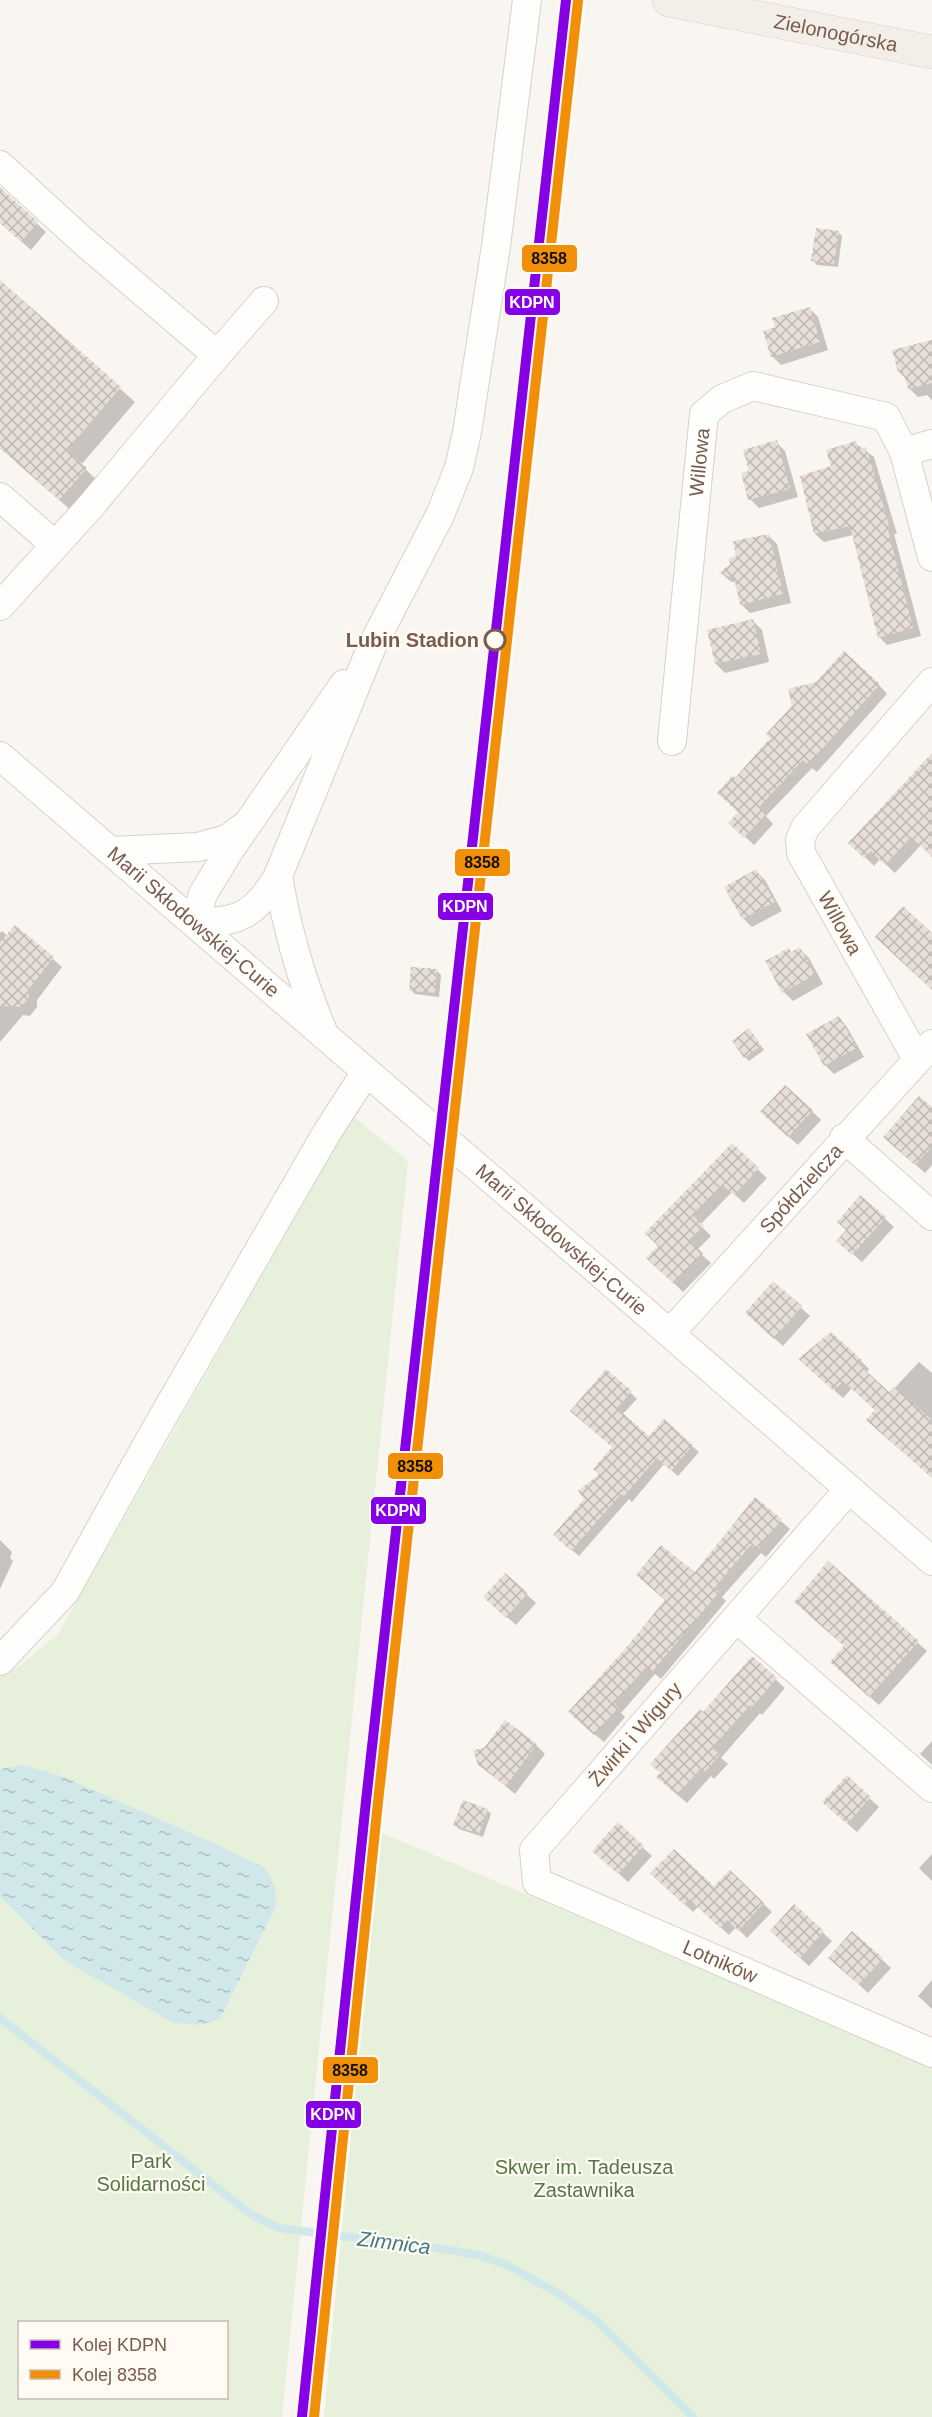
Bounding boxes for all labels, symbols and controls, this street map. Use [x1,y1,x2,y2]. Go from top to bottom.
street label: Zielonogórska [772,10,900,56]
line badge: 8358 [521,244,578,273]
text: 8358 [531,250,567,267]
line badge: KDPN [504,288,561,316]
text: KDPN [509,294,555,311]
street label: Willowa [685,426,714,498]
place label: Lubin Stadion [346,629,479,651]
marker: Lubin Stadion [484,629,506,651]
street label: Marii Skłodowskiej-Curie [103,842,284,1002]
line badge: 8358 [454,848,511,877]
text: 8358 [464,854,500,871]
street label: Willowa [814,888,867,959]
line badge: KDPN [437,892,494,921]
text: KDPN [442,898,488,915]
street label: Spółdzielcza [755,1139,847,1238]
street label: Marii Skłodowskiej-Curie [472,1159,652,1320]
line badge: 8358 [387,1452,444,1480]
text: 8358 [397,1458,433,1475]
line badge: KDPN [370,1496,427,1525]
text: KDPN [375,1502,421,1519]
street label: Żwirki i Wigury [584,1678,686,1790]
street label: Lotników [680,1936,761,1987]
line badge: 8358 [322,2056,379,2084]
text: 8358 [332,2062,368,2079]
line badge: KDPN [305,2100,362,2129]
text: KDPN [310,2106,356,2123]
park label: Park Solidarności [97,2150,205,2195]
park label: Skwer im. Tadeusza Zastawnika [495,2156,674,2201]
water label: Zimnica [355,2226,432,2258]
legend [18,2321,228,2399]
text: Kolej KDPN [72,2335,167,2355]
text: Kolej 8358 [72,2365,157,2385]

